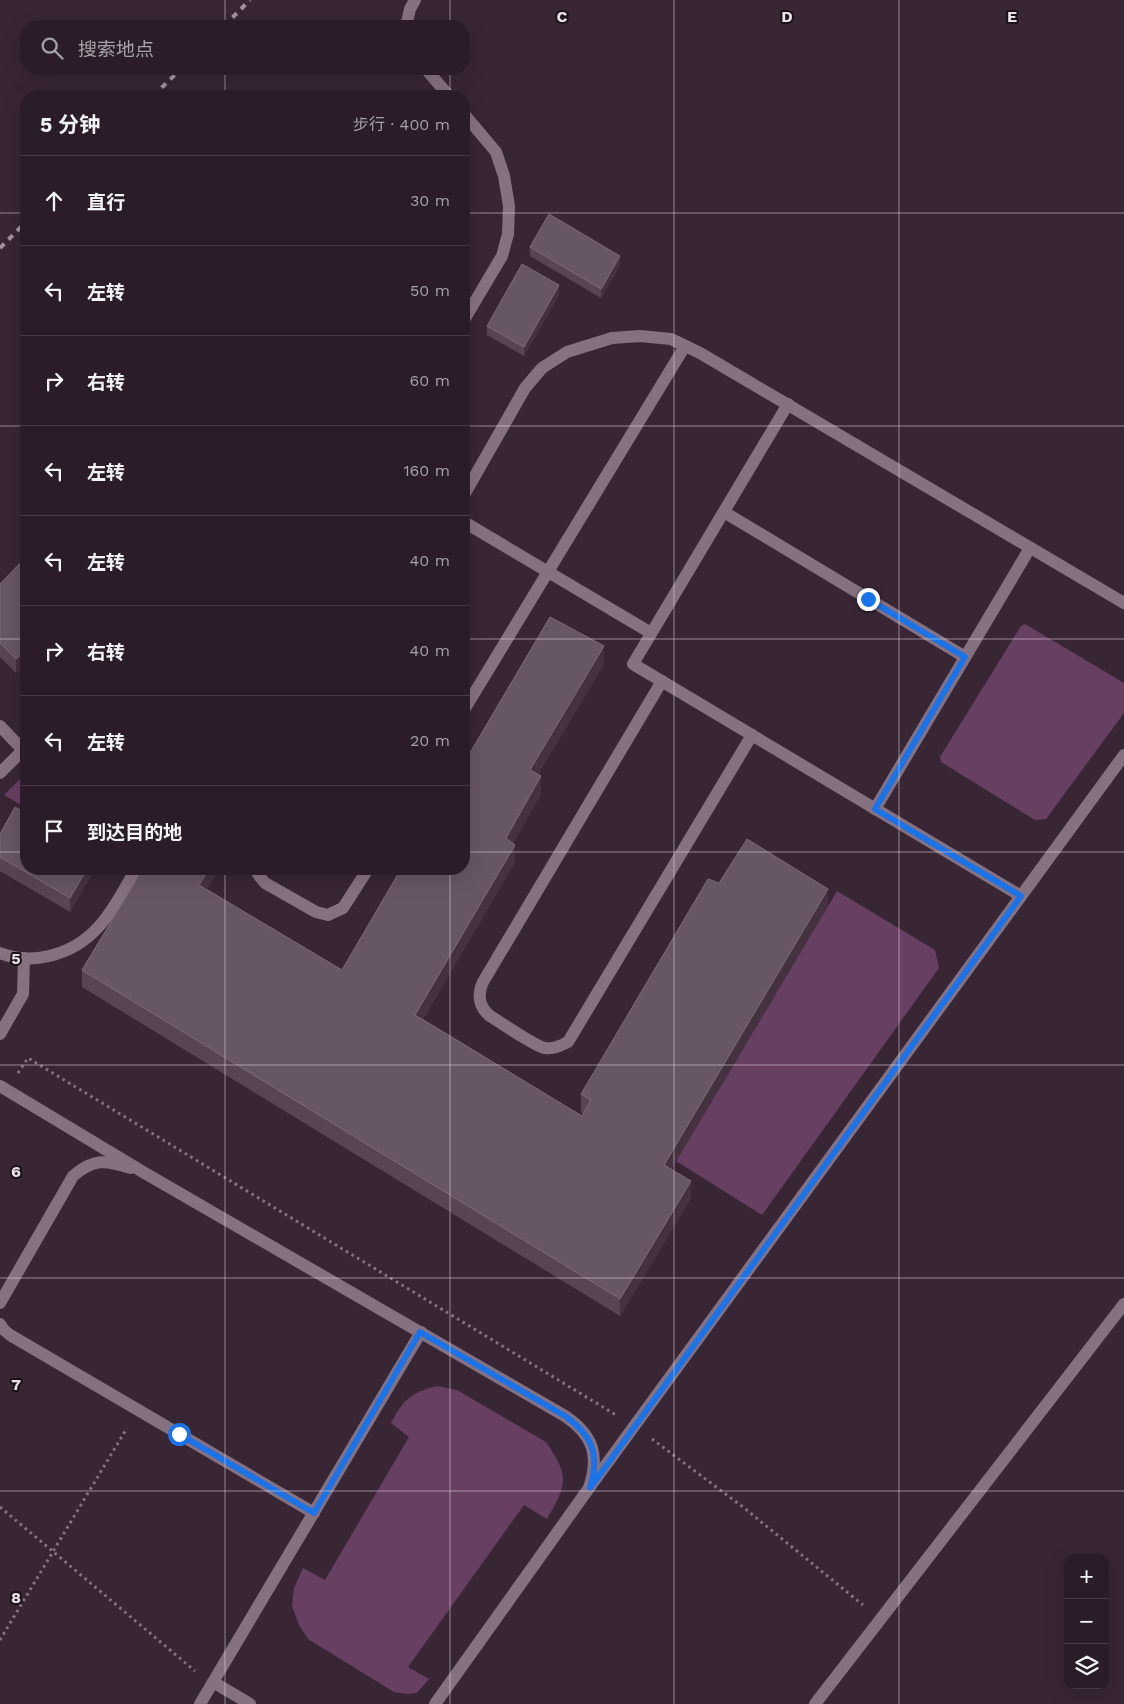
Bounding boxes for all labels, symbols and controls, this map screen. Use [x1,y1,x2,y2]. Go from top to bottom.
text: C [557,7,568,26]
text: D [781,7,793,26]
text: E [1007,7,1017,26]
search box [20,20,470,75]
icon: search [38,34,66,62]
text: 搜索地点 [78,38,154,61]
text: 5 分钟 [40,112,100,137]
text: 步行 · 400 m [353,115,450,134]
icon: ahead [40,187,68,215]
text: 直行 [87,191,125,214]
text: 30 m [410,191,450,210]
icon: left [40,277,68,305]
text: 左转 [87,281,125,304]
text: 50 m [410,281,450,300]
icon: right [40,367,68,395]
text: 右转 [87,371,125,394]
text: 60 m [410,371,450,390]
icon: left [40,457,68,485]
text: 左转 [87,461,125,484]
text: 160 m [403,461,450,480]
icon: left [40,547,68,575]
text: 左转 [87,551,125,574]
text: 40 m [410,551,450,570]
route end [857,588,880,611]
icon: right [40,637,68,665]
text: 右转 [87,641,125,664]
text: 40 m [410,641,450,660]
icon: left [40,727,68,755]
text: 左转 [87,731,125,754]
text: 20 m [410,731,450,750]
icon: arrive [40,817,68,845]
text: 到达目的地 [87,821,182,844]
text: 5 [11,949,21,968]
text: 6 [11,1162,21,1181]
text: 7 [11,1375,21,1394]
route start [168,1423,191,1446]
map controls [1064,1554,1109,1689]
button: + [1064,1554,1109,1599]
text: 8 [11,1588,21,1607]
button: − [1064,1599,1109,1644]
button: layers [1064,1644,1109,1689]

